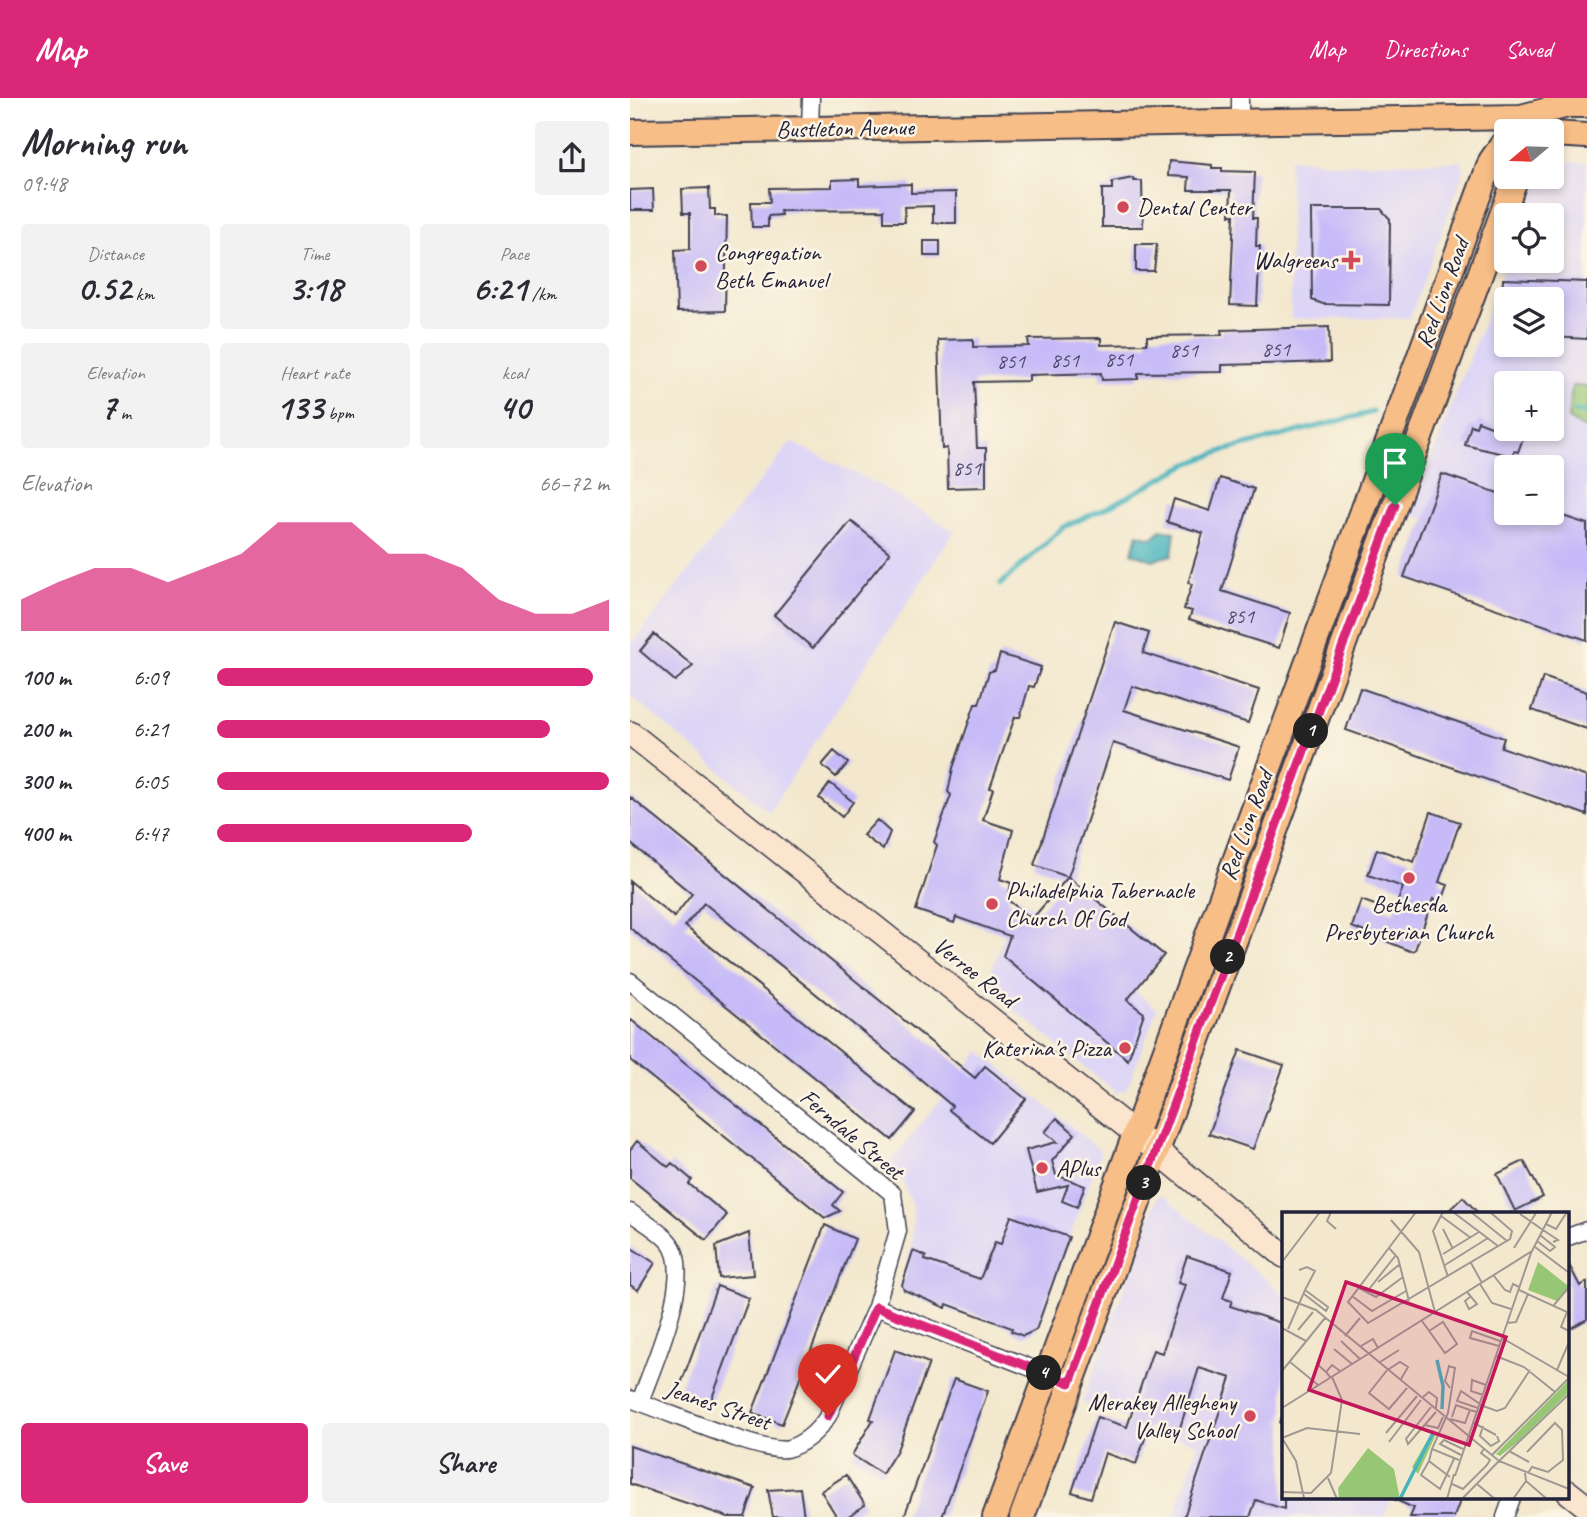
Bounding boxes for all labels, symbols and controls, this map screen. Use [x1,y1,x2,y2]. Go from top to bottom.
text: Map [35,28,86,70]
text: Map [1309,34,1346,64]
text: Directions [1384,34,1467,64]
text: Saved [1505,34,1552,64]
street label: Bustleton Avenue [776,112,916,144]
text: Morning run [21,119,187,166]
north arrow [1494,119,1564,189]
map controls [1494,119,1564,525]
button: share [535,121,609,195]
text: 09:48 [21,169,67,198]
place label: Dental Center [1137,192,1254,222]
marker: Dental Center [1115,199,1131,215]
button: locate [1494,203,1564,273]
street label: Red Lion Road [1408,231,1477,352]
place label: Congregation Beth Emanuel [715,237,831,295]
text: Distance [87,242,144,266]
text: Time [300,242,330,266]
text: Pace [500,242,529,266]
place label: Walgreens [1253,245,1339,275]
marker: Walgreens [1343,252,1359,268]
marker: Congregation Beth Emanuel [693,258,709,274]
text: 0.52 [77,266,131,311]
text: 3:18 [288,266,342,311]
text: 6:21 [472,266,527,311]
text: km [131,282,154,306]
text: /km [527,282,557,306]
button: layers [1494,287,1564,357]
house number: 851 [1262,336,1292,362]
house number: 851 [1170,337,1200,363]
house number: 851 [1105,346,1135,372]
house number: 851 [1051,347,1081,373]
house number: 851 [997,348,1027,374]
text: Elevation [86,361,145,385]
text: Heart rate [280,361,350,385]
text: kcal [502,361,527,385]
button: + [1494,371,1564,441]
text: 7 [100,385,116,430]
text: 133 [276,385,323,430]
text: 40 [499,385,530,430]
text: m [116,401,131,425]
text: bpm [323,401,354,425]
pin [1365,433,1425,505]
icon: arrive [1376,444,1414,482]
house number: 851 [953,455,983,481]
button: − [1494,455,1564,525]
text: Elevation [21,469,92,498]
text: 66–72 m [539,469,609,498]
house number: 851 [1226,603,1256,629]
text: 100 m [21,663,71,692]
text: 6:09 [133,663,169,692]
pin: 1 [1294,714,1328,748]
text: 200 m [21,715,71,744]
text: 6:21 [133,715,169,744]
text: 1 [1306,718,1315,742]
street label: Red Lion Road [1212,763,1281,884]
text: 300 m [21,767,71,796]
text: 6:05 [133,767,169,796]
text: 400 m [21,819,71,848]
text: 6:47 [133,819,169,848]
marker: Bethesda Presbyterian Church [1401,870,1417,886]
place label: Philadelphia Tabernacle Church Of God [1006,875,1196,933]
place label: Bethesda Presbyterian Church [1324,889,1495,947]
marker: Philadelphia Tabernacle Church Of God [984,896,1000,912]
street label: Verree Road [927,930,1026,1016]
pin: 2 [1210,940,1246,974]
text: 2 [1223,944,1232,968]
place label: Katerina's Pizza [982,1033,1112,1063]
marker: Katerina's Pizza [1117,1040,1133,1056]
street label: Ferndale Street [794,1082,912,1187]
place label: APlus [1056,1153,1102,1183]
marker: APlus [1034,1160,1050,1176]
pin: 3 [1126,1166,1162,1200]
text: 3 [1139,1170,1148,1194]
inset map [1282,1212,1570,1500]
pin [798,1344,858,1416]
icon: check [809,1355,847,1393]
pin: 4 [1026,1356,1062,1390]
text: 4 [1039,1360,1048,1384]
street label: Jeanes Street [661,1373,776,1438]
place label: Merakey Allegheny Valley School [1088,1387,1240,1445]
marker: Merakey Allegheny Valley School [1242,1408,1258,1424]
button: Save [21,1423,308,1503]
button: Share [322,1423,609,1503]

